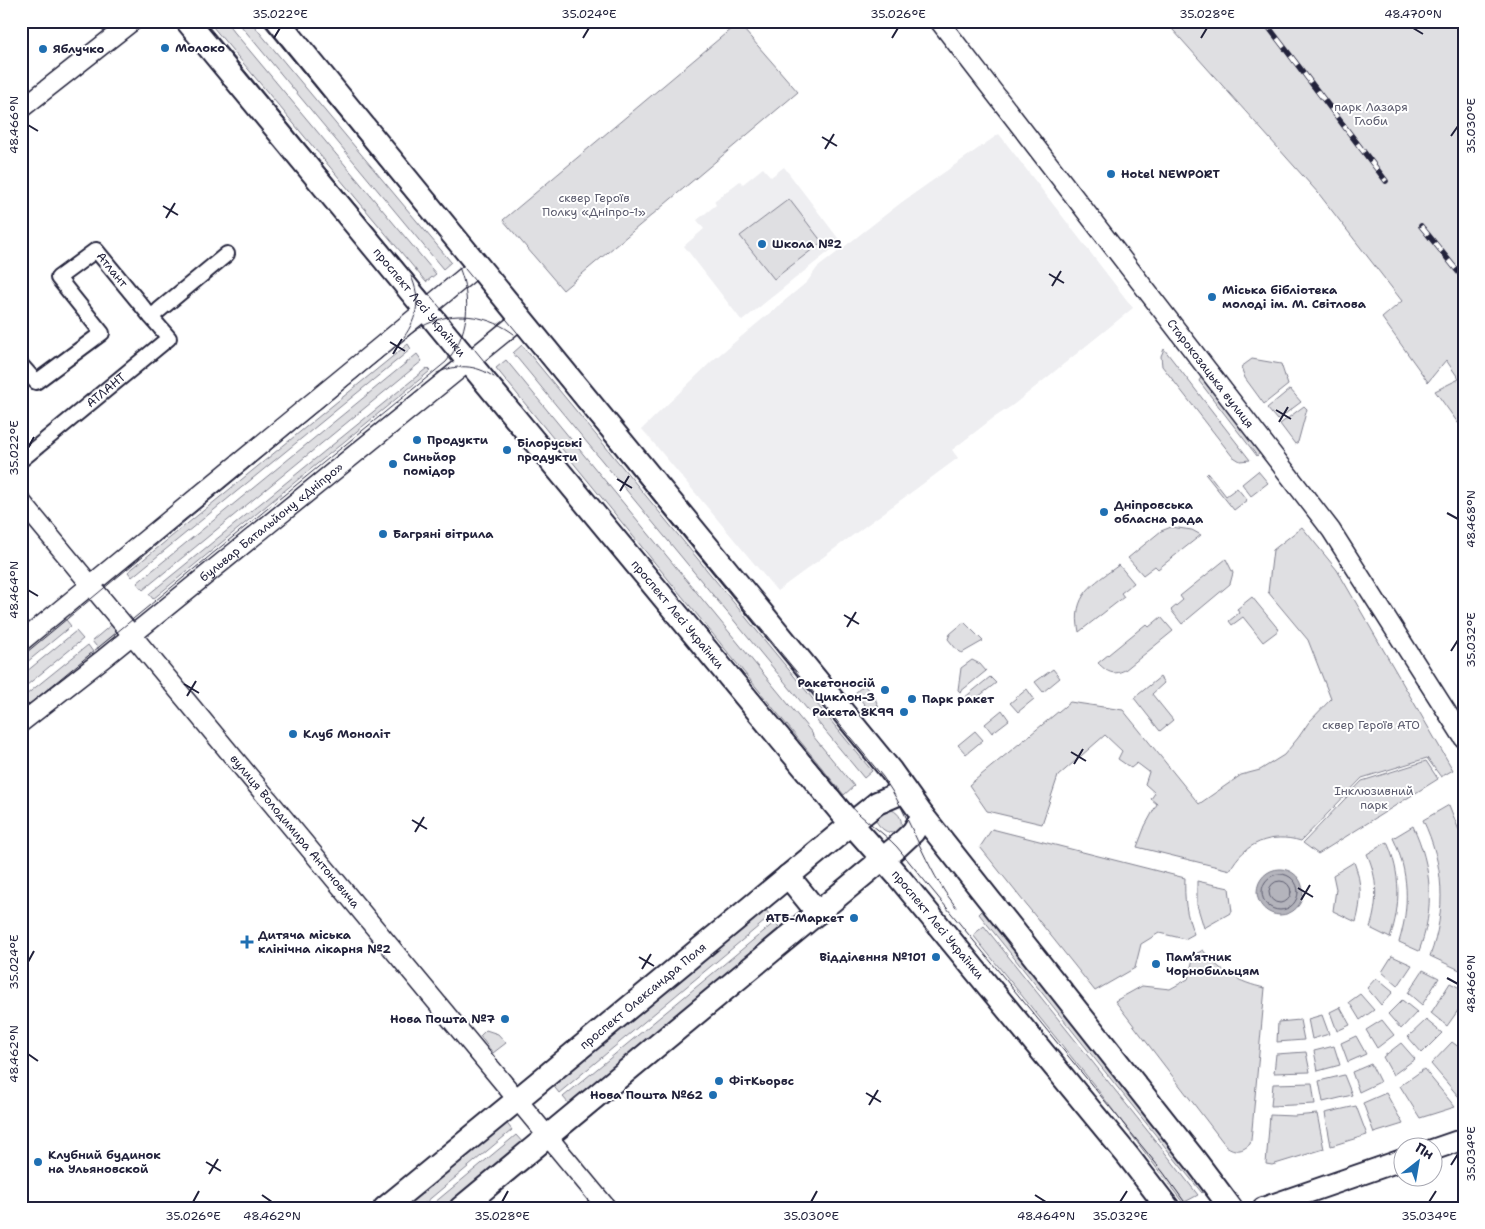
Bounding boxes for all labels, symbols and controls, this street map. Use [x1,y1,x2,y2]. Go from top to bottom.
text: 35.022°E [252,6,308,22]
text: 35.024°E [561,6,617,22]
text: 35.026°E [870,6,926,22]
text: 35.028°E [1179,6,1235,22]
text: 48.470°N [1384,6,1442,22]
place label: Молоко [175,40,225,56]
place label: Яблучко [53,41,105,57]
marker: Молоко [159,42,171,54]
marker: Яблучко [37,43,49,55]
text: 48.466°N [6,96,22,154]
text: 35.030°E [1463,98,1479,154]
park label: парк Лазаря Глоби [1334,99,1408,129]
place label: Hotel NEWPORT [1121,166,1220,182]
marker: Hotel NEWPORT [1105,168,1117,180]
park label: сквер Героїв Полку «Дніпро-1» [542,190,646,220]
place label: Школа №2 [772,236,842,252]
marker: Школа №2 [756,238,768,250]
street label: проспект Лесі Українки [370,244,469,360]
street label: Атлант [93,249,132,291]
place label: Міська бібліотека молоді ім. М. Світлова [1222,282,1367,312]
marker: Міська бібліотека молоді ім. М. Світлова [1206,291,1218,303]
street label: Старокозацька вулиця [1163,316,1258,431]
street label: АТЛАНТ [83,369,129,411]
text: 35.022°E [6,420,22,476]
place label: Продукти [427,432,489,448]
marker: Продукти [411,434,423,446]
place label: Білоруські продукти [517,435,583,465]
marker: Білоруські продукти [501,444,513,456]
place label: Синьйор помідор [403,449,456,479]
marker: Синьйор помідор [387,458,399,470]
street label: бульвар Батальйону «Дніпро» [196,459,347,585]
text: 48.468°N [1463,490,1479,548]
place label: Дніпровська обласна рада [1114,497,1204,527]
marker: Дніпровська обласна рада [1098,506,1110,518]
place label: Багряні вітрила [393,526,494,542]
marker: Багряні вітрила [377,528,389,540]
street label: проспект Лесі Українки [628,557,727,673]
text: 48.464°N [6,561,22,619]
text: 35.032°E [1463,612,1479,668]
place label: Ракетоносій Циклон-3 [797,675,876,705]
marker: Ракетоносій Циклон-3 [879,684,891,696]
place label: Парк ракет [922,691,995,707]
marker: Парк ракет [906,693,918,705]
place label: Ракета 8К99 [812,704,894,720]
marker: Ракета 8К99 [898,706,910,718]
park label: сквер Героїв АТО [1322,717,1420,733]
place label: Клуб Моноліт [303,726,391,742]
marker: Клуб Моноліт [287,728,299,740]
street label: вулиця Володимира Антоновича [226,751,364,912]
park label: Інклюзивний парк [1334,783,1414,813]
street label: проспект Лесі Українки [888,867,988,983]
place label: АТБ-Маркет [766,910,845,926]
marker: АТБ-Маркет [848,912,860,924]
place label: Дитяча міська клінічна лікарня №2 [258,927,392,957]
text: 35.024°E [6,934,22,990]
marker: Дитяча міська клінічна лікарня №2 [240,935,254,949]
street label: проспект Олександра Поля [576,939,710,1053]
place label: Відділення №101 [819,949,926,965]
place label: Пам’ятник Чорнобильцям [1166,949,1259,979]
marker: Відділення №101 [930,951,942,963]
text: 48.466°N [1463,955,1479,1013]
marker: Пам’ятник Чорнобильцям [1150,958,1162,970]
place label: Нова Пошта №7 [390,1011,496,1027]
marker: Нова Пошта №7 [499,1013,511,1025]
text: 48.462°N [6,1025,22,1083]
place label: ФiтКьорвс [729,1073,794,1089]
marker: ФiтКьорвс [713,1075,725,1087]
place label: Нова Пошта №62 [590,1087,704,1103]
marker: Нова Пошта №62 [707,1089,719,1101]
text: 35.034°E [1463,1126,1479,1182]
north arrow [1392,1136,1442,1186]
text: Пн [1412,1138,1437,1163]
place label: Клубний будинок на Ульяновской [48,1147,161,1177]
marker: Клубний будинок на Ульяновской [32,1156,44,1168]
text: 35.026°E [165,1208,221,1224]
text: 48.462°N [243,1208,301,1224]
text: 35.028°E [474,1208,530,1224]
text: 35.030°E [783,1208,839,1224]
text: 48.464°N [1017,1208,1075,1224]
text: 35.032°E [1092,1208,1148,1224]
text: 35.034°E [1401,1208,1457,1224]

